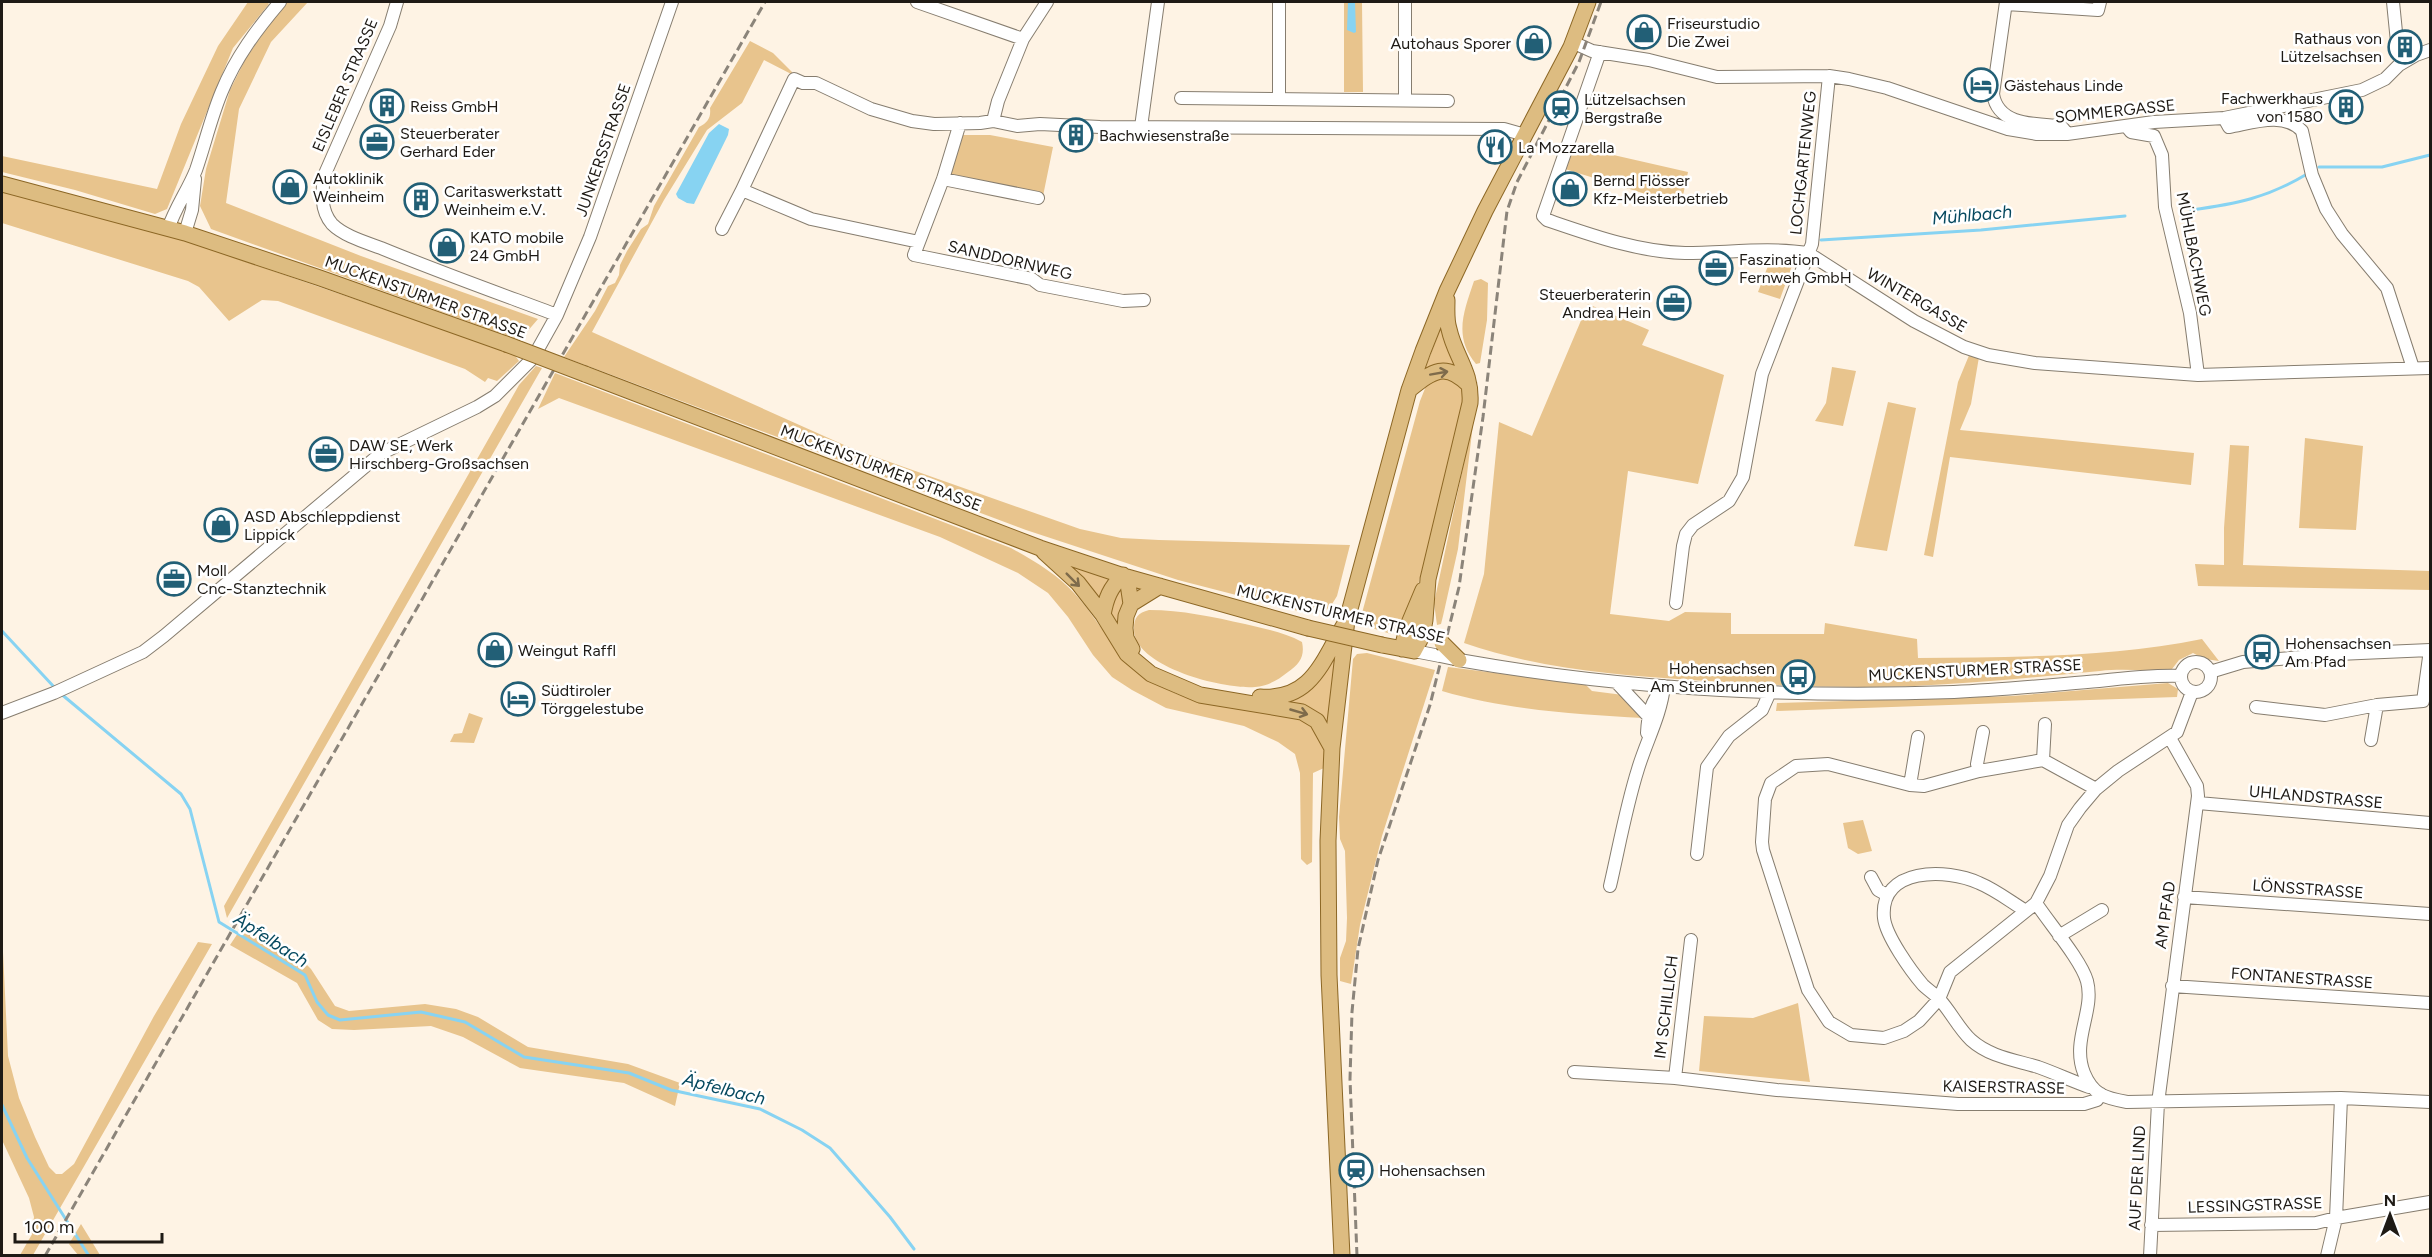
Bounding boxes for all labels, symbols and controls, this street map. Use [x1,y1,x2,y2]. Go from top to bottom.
shop icon: Friseurstudio Die Zwei [1626,14,1662,50]
place label: Friseurstudio Die Zwei [1667,14,1760,51]
street label: EISLEBER STRASSE [308,15,382,155]
shop icon: Autohaus Sporer [1516,25,1552,61]
place label: Rathaus von Lützelsachsen [2280,29,2382,66]
building icon: Rathaus von Lützelsachsen [2387,29,2423,65]
place label: Autohaus Sporer [1390,34,1512,53]
hotel icon: Gästehaus Linde [1963,67,1999,103]
place label: Gästehaus Linde [2004,76,2123,95]
street label: JUNKERSSTRASSE [571,81,635,219]
building icon: Reiss GmbH [369,88,405,124]
place label: Fachwerkhaus von 1580 [2221,89,2323,126]
building icon: Fachwerkhaus von 1580 [2328,89,2364,125]
station icon: Lützelsachsen Bergstraße [1543,90,1579,126]
place label: Lützelsachsen Bergstraße [1584,90,1686,127]
street label: LOCHGARTENWEG [1786,90,1820,236]
street label: SOMMERGASSE [2054,95,2176,127]
place label: Reiss GmbH [410,97,499,116]
building icon: Bachwiesenstraße [1058,117,1094,153]
office icon: Steuerberater Gerhard Eder [359,124,395,160]
place label: Steuerberater Gerhard Eder [400,124,500,161]
place label: Bachwiesenstraße [1099,126,1230,145]
restaurant icon: La Mozzarella [1477,129,1513,165]
place label: La Mozzarella [1518,138,1614,157]
shop icon: Autoklinik Weinheim [272,169,308,205]
place label: Autoklinik Weinheim [313,169,384,206]
shop icon: Bernd Flösser Kfz-Meisterbetrieb [1552,171,1588,207]
place label: Bernd Flösser Kfz-Meisterbetrieb [1593,171,1728,208]
building icon: Caritaswerkstatt Weinheim e.V. [403,182,439,218]
place label: Caritaswerkstatt Weinheim e.V. [444,182,562,219]
street label: MÜHLBACHWEG [2173,190,2215,318]
water label: Mühlbach [1931,201,2013,229]
shop icon: KATO mobile 24 GmbH [429,228,465,264]
place label: KATO mobile 24 GmbH [470,228,564,265]
street label: SANDDORNWEG [946,236,1074,284]
office icon: Faszination Fernweh GmbH [1698,250,1734,286]
place label: Faszination Fernweh GmbH [1739,250,1852,287]
street label: MUCKENSTURMER STRASSE [322,252,530,342]
street label: WINTERGASSE [1864,264,1970,336]
place label: Steuerberaterin Andrea Hein [1539,285,1651,322]
office icon: Steuerberaterin Andrea Hein [1656,285,1692,321]
one-way arrow [1429,367,1448,378]
street label: MUCKENSTURMER STRASSE [778,421,984,515]
office icon: DAW SE, Werk Hirschberg-Großsachsen [308,436,344,472]
place label: DAW SE, Werk Hirschberg-Großsachsen [349,436,529,473]
shop icon: ASD Abschleppdienst Lippick [203,507,239,543]
place label: ASD Abschleppdienst Lippick [244,507,400,544]
office icon: Moll Cnc-Stanztechnik [156,561,192,597]
place label: Moll Cnc-Stanztechnik [197,561,327,598]
one-way arrow [1066,572,1081,587]
street label: MUCKENSTURMER STRASSE [1235,581,1447,647]
shop icon: Weingut Raffl [477,632,513,668]
bus stop icon: Hohensachsen Am Pfad [2244,634,2280,670]
place label: Hohensachsen Am Pfad [2285,634,2391,671]
place label: Weingut Raffl [518,641,616,660]
street label: MUCKENSTURMER STRASSE [1868,655,2082,685]
place label: Hohensachsen Am Steinbrunnen [1650,659,1775,696]
bus stop icon: Hohensachsen Am Steinbrunnen [1780,659,1816,695]
hotel icon: Südtiroler Törggelestube [500,681,536,717]
place label: Südtiroler Törggelestube [541,681,644,718]
one-way arrow [1289,707,1308,718]
street label: UHLANDSTRASSE [2248,782,2384,812]
street label: LÖNSSTRASSE [2252,876,2364,902]
street label: AM PFAD [2151,880,2179,950]
water label: Äpfelbach [229,907,312,972]
street label: IM SCHILLICH [1650,954,1682,1060]
street label: FONTANESTRASSE [2230,964,2374,992]
water label: Äpfelbach [679,1068,768,1110]
street label: KAISERSTRASSE [1942,1076,2066,1098]
street label: AUF DER LIND [2125,1125,2149,1231]
station icon: Hohensachsen [1338,1152,1374,1188]
place label: Hohensachsen [1379,1161,1485,1180]
north arrow [2360,1185,2420,1245]
text: N [2384,1191,2396,1210]
street label: LESSINGSTRASSE [2187,1193,2323,1217]
scale bar [15,1206,162,1244]
text: 100 m [24,1216,74,1238]

